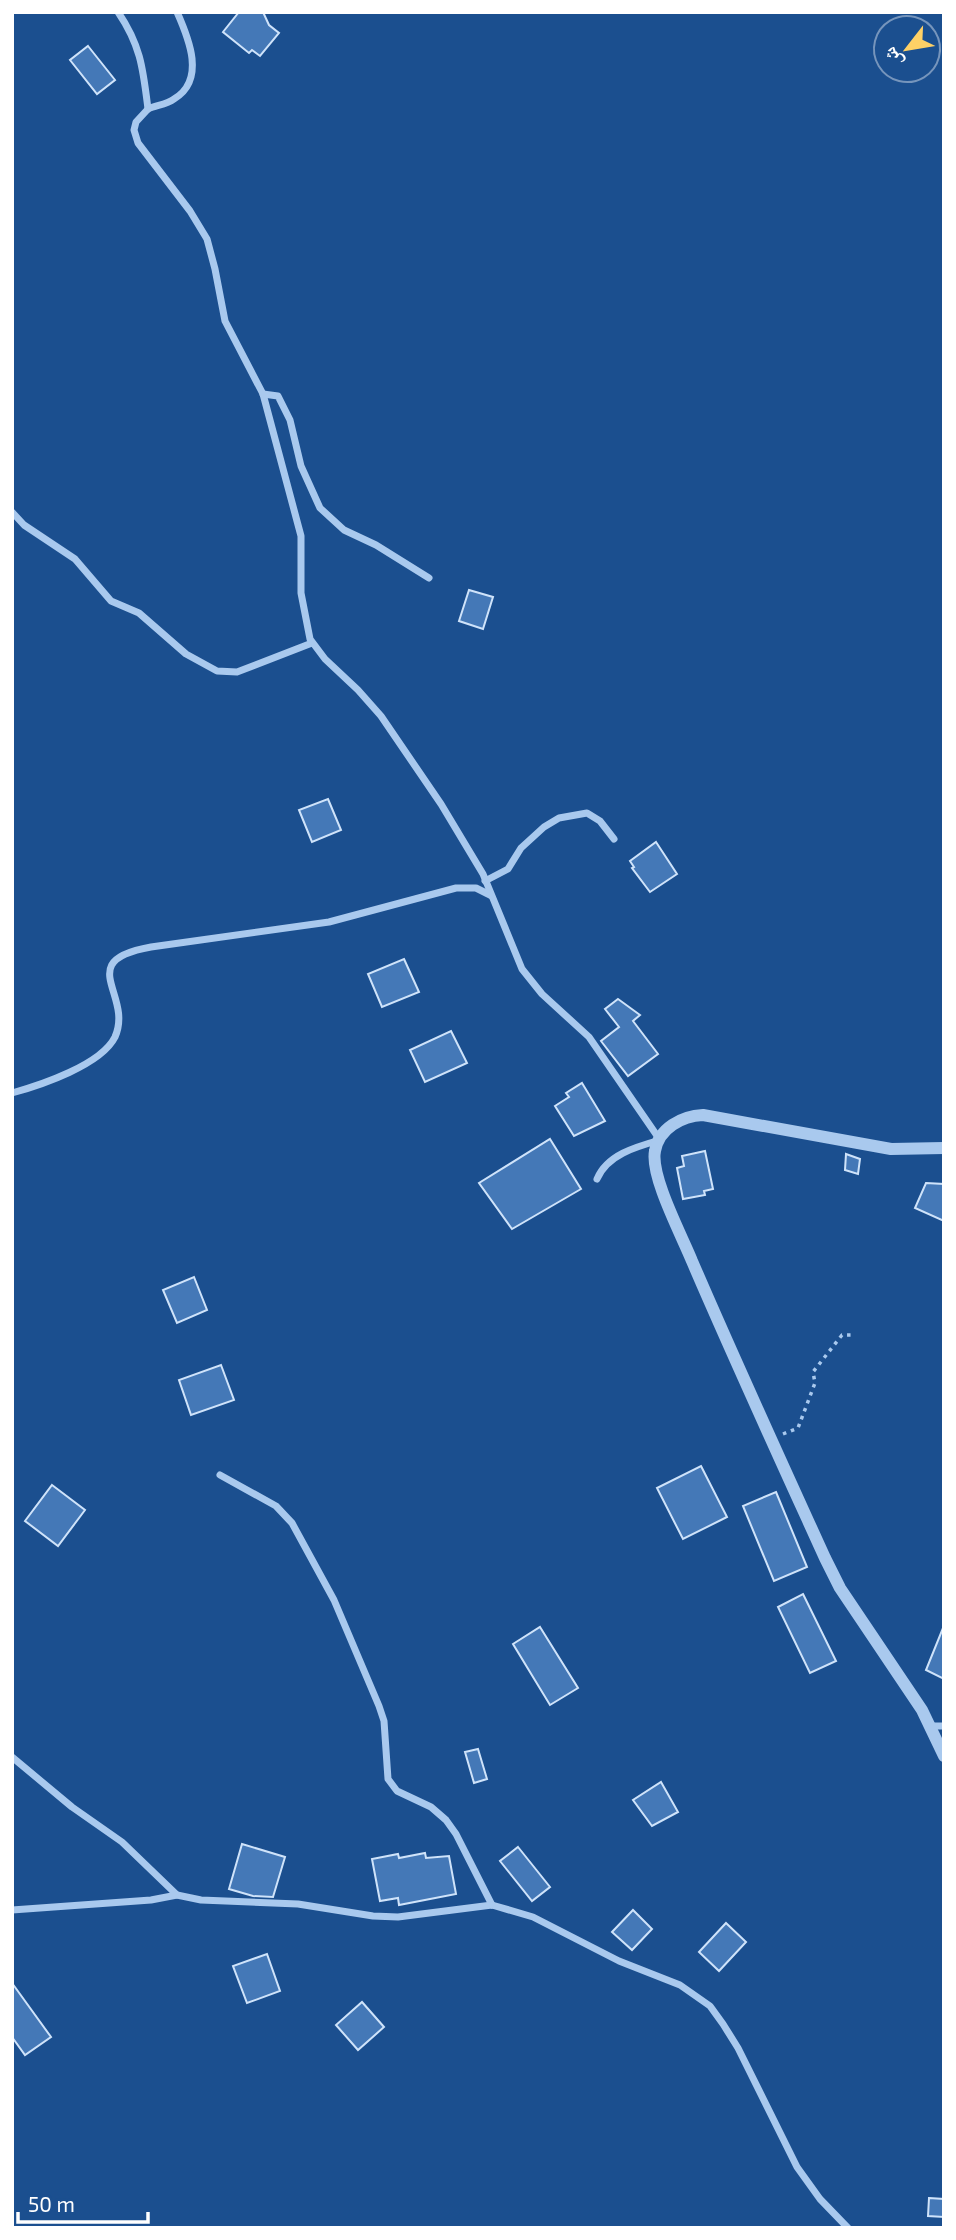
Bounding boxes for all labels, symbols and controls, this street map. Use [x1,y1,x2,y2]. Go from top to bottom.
north arrow [872,14,942,84]
text: ش [877,43,908,73]
scale bar [18,2180,147,2224]
text: 50 m [28,2191,75,2216]

